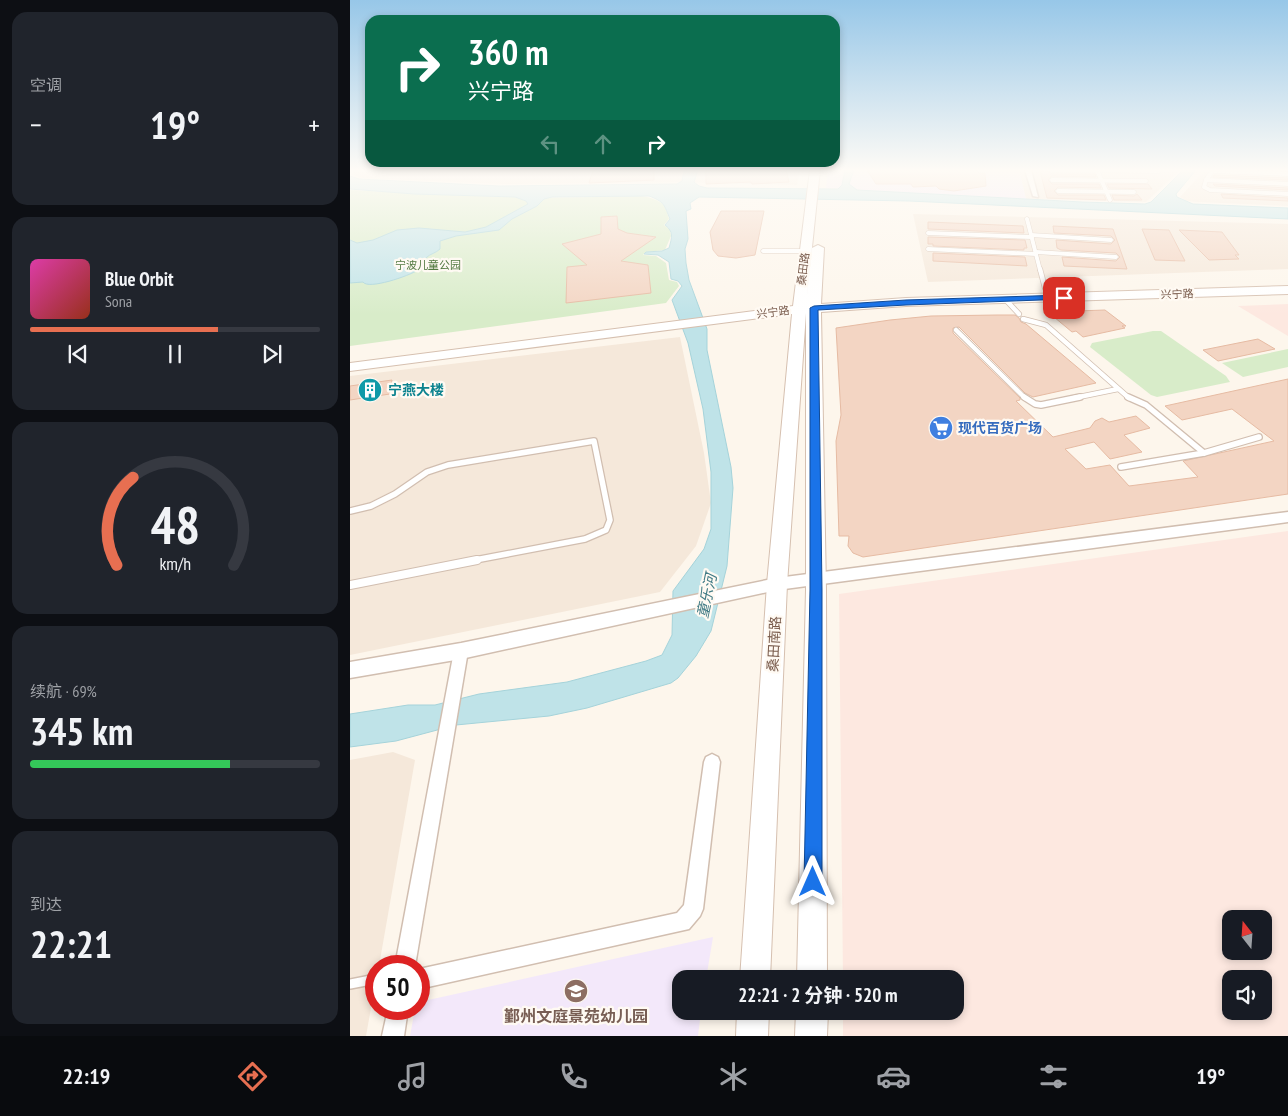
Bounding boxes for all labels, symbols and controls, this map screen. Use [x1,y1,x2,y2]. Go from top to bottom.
text: 360 m [468,29,549,75]
icon: right [385,35,450,100]
text: 空调 [30,75,62,95]
text: 兴宁路 [468,77,534,105]
text: 19° [150,100,200,149]
text: − [30,106,42,143]
text: + [308,106,320,143]
icon: left [536,130,564,158]
icon: ahead [589,130,617,158]
icon: right [642,130,670,158]
street label: 桑田路 [794,252,812,286]
park label: 宁波儿童公园 [395,258,461,272]
text: Blue Orbit [105,267,174,291]
pin [1043,277,1085,319]
icon: arrive [1050,284,1078,312]
street label: 兴宁路 [1160,286,1194,302]
text: Sona [105,291,132,311]
street label: 兴宁路 [756,303,790,321]
icon: previous [64,340,92,368]
icon: pause [161,340,189,368]
icon: next [258,340,286,368]
building icon: 宁燕大楼 [357,377,383,403]
place label: 宁燕大楼 [388,381,444,399]
supermarket icon: 现代百货广场 [928,415,954,441]
place label: 现代百货广场 [958,419,1042,437]
text: 48 [150,491,200,558]
text: km/h [159,552,191,575]
water label: 童乐河 [693,569,721,620]
street label: 桑田南路 [764,616,784,672]
text: 续航 · 69% [30,681,97,701]
text: 345 km [30,706,133,755]
position arrow [786,855,838,907]
text: 到达 [30,894,62,914]
north arrow [1222,910,1272,960]
map controls [1222,910,1272,1020]
text: 22:21 [30,919,112,968]
speed limit sign: 50 [365,955,430,1020]
button: sound [1222,970,1272,1020]
school or university icon: 鄞州文庭景苑幼儿园 [563,978,589,1004]
text: 22:21 · 2 分钟 · 520 m [738,983,898,1007]
place label: 鄞州文庭景苑幼儿园 [504,1006,648,1026]
icon: directions [235,1059,270,1094]
icon: music [395,1059,430,1094]
icon: phone [556,1059,591,1094]
icon: climate [716,1059,751,1094]
icon: car [876,1059,911,1094]
icon: filters [1036,1059,1071,1094]
text: 22:19 [63,1062,110,1090]
text: 19° [1196,1062,1225,1090]

